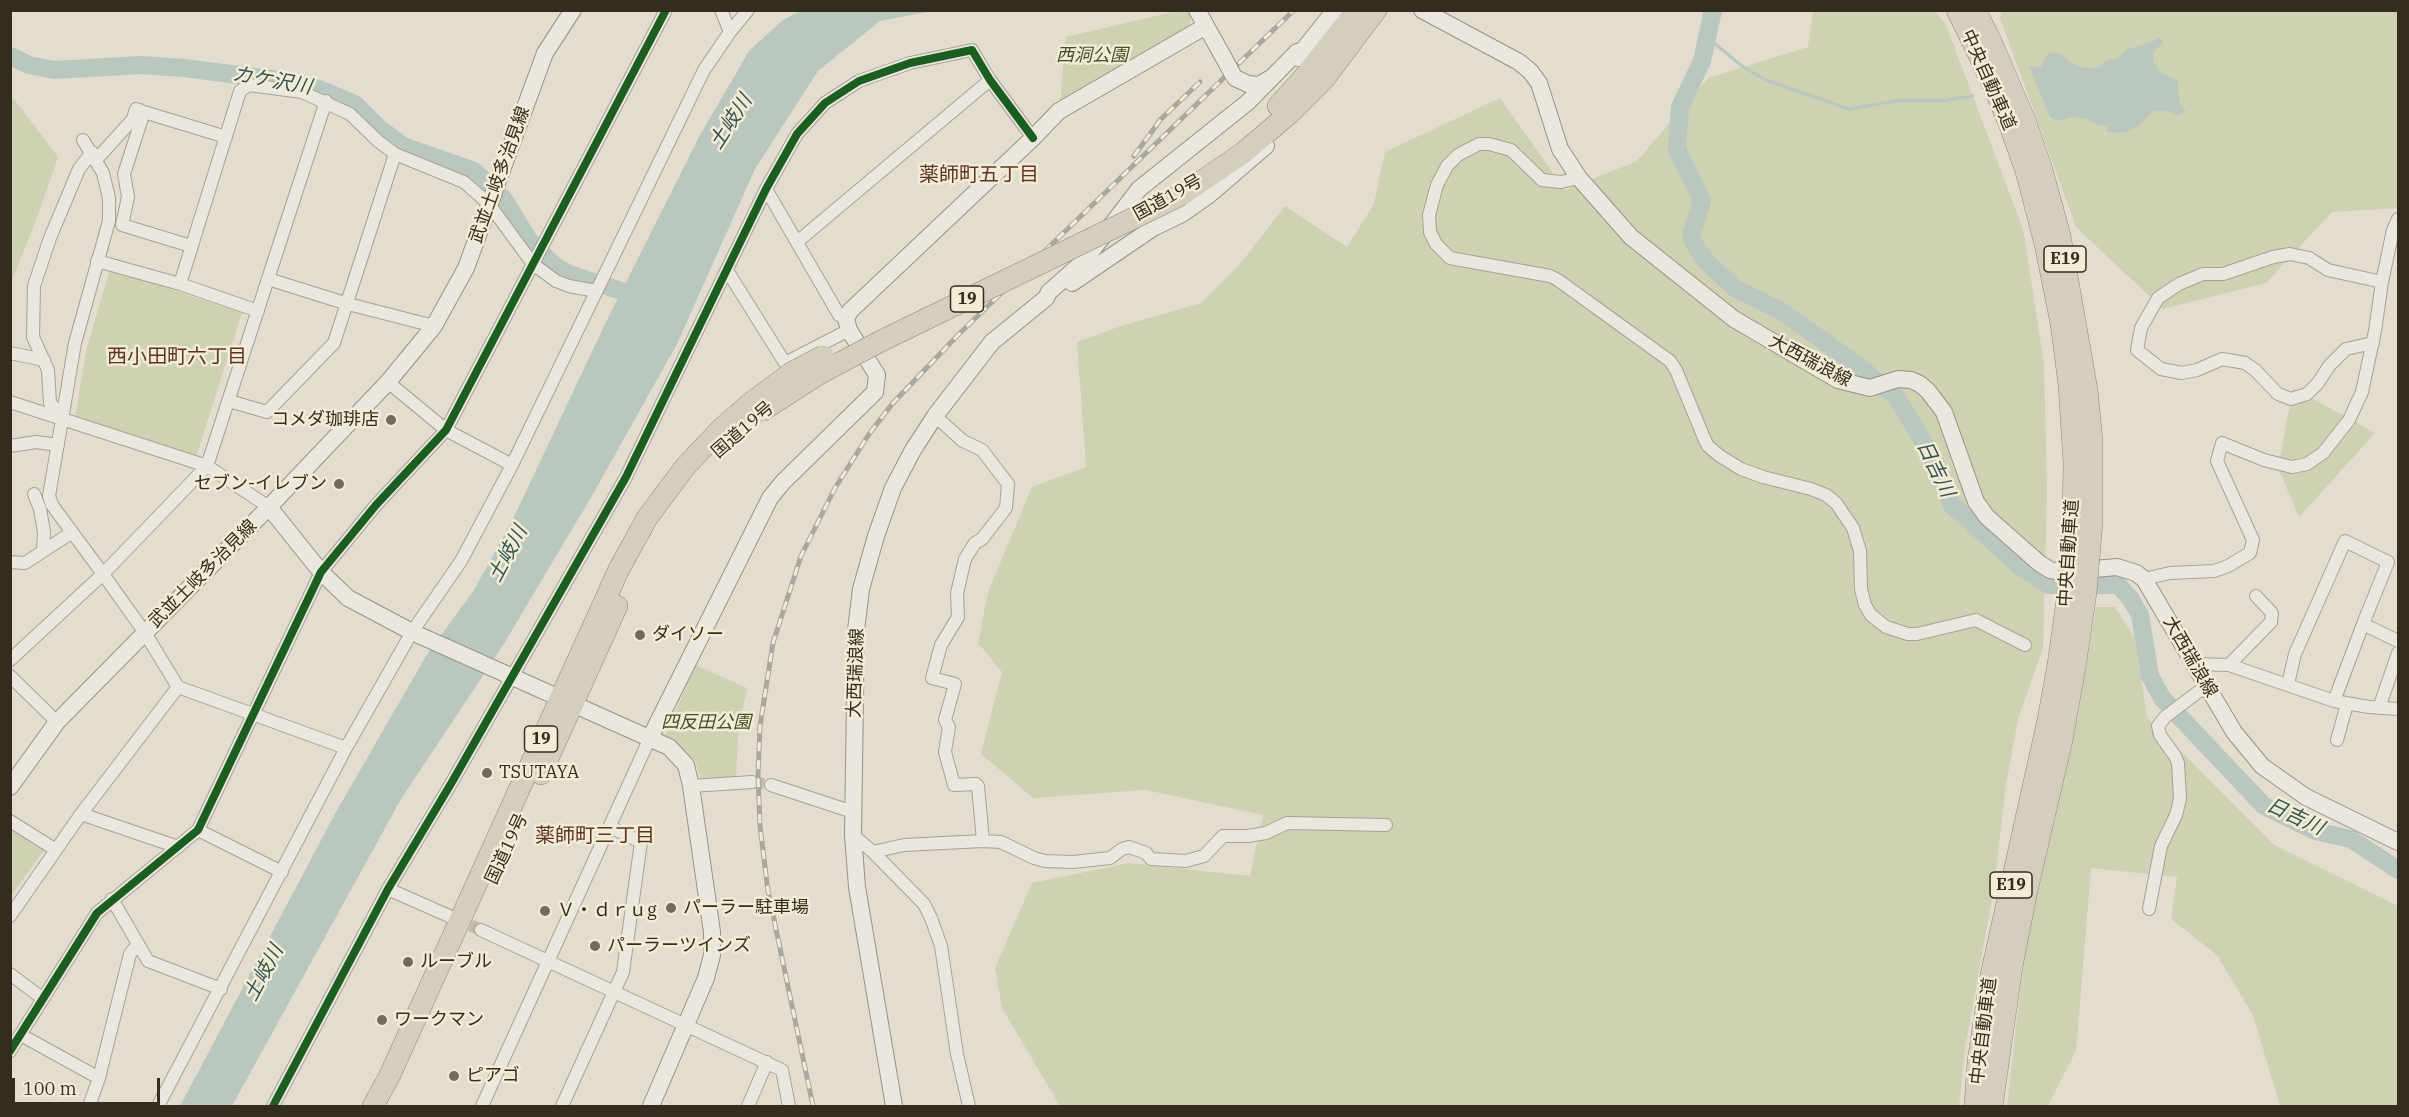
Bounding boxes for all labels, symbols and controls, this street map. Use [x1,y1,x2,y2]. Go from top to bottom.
street label: 中央自動車道 [1956,26,2020,134]
park label: 西洞公園 [1056,45,1128,67]
water label: カケ沢川 [231,62,313,100]
water label: 土岐川 [705,90,757,154]
street label: 武並土岐多治見線 [465,104,535,246]
district label: 薬師町五丁目 [919,163,1039,187]
street label: 国道19号 [1130,170,1206,226]
road number: E19 [2044,246,2086,272]
road number: 19 [950,286,984,312]
street label: 大西瑞浪線 [1765,330,1855,392]
district label: 西小田町六丁目 [107,345,247,369]
street label: 国道19号 [707,397,779,463]
place label: コメダ珈琲店 [271,409,379,431]
marker: コメダ珈琲店 [384,413,398,427]
water label: 日吉川 [1911,437,1959,501]
place label: セブン-イレブン [194,473,327,495]
marker: セブン-イレブン [332,477,346,491]
street label: 中央自動車道 [2054,498,2084,608]
street label: 武並土岐多治見線 [144,515,262,633]
water label: 土岐川 [483,522,533,586]
street label: 大西瑞浪線 [2158,613,2222,701]
place label: ダイソー [652,624,724,646]
marker: ダイソー [633,628,647,642]
street label: 大西瑞浪線 [844,628,868,718]
park label: 四反田公園 [661,712,751,734]
road number: 19 [524,726,558,752]
place label: TSUTAYA [499,762,579,784]
marker: TSUTAYA [480,766,494,780]
water label: 日吉川 [2263,793,2327,841]
street label: 国道19号 [481,810,533,888]
district label: 薬師町三丁目 [535,824,655,848]
road number: E19 [1990,872,2032,898]
place label: パーラー駐車場 [683,897,809,919]
place label: Ｖ・ｄｒｕg [557,900,657,922]
marker: パーラー駐車場 [664,901,678,915]
marker: Ｖ・ｄｒｕg [538,904,552,918]
place label: パーラーツインズ [607,935,751,957]
marker: パーラーツインズ [588,939,602,953]
water label: 土岐川 [239,941,289,1005]
place label: ルーブル [420,951,492,973]
marker: ルーブル [401,955,415,969]
street label: 中央自動車道 [1967,976,2001,1086]
place label: ワークマン [394,1009,484,1031]
marker: ワークマン [375,1013,389,1027]
place label: ピアゴ [466,1065,520,1087]
scale bar [15,1066,164,1104]
marker: ピアゴ [447,1069,461,1083]
text: 100 m [23,1077,77,1100]

